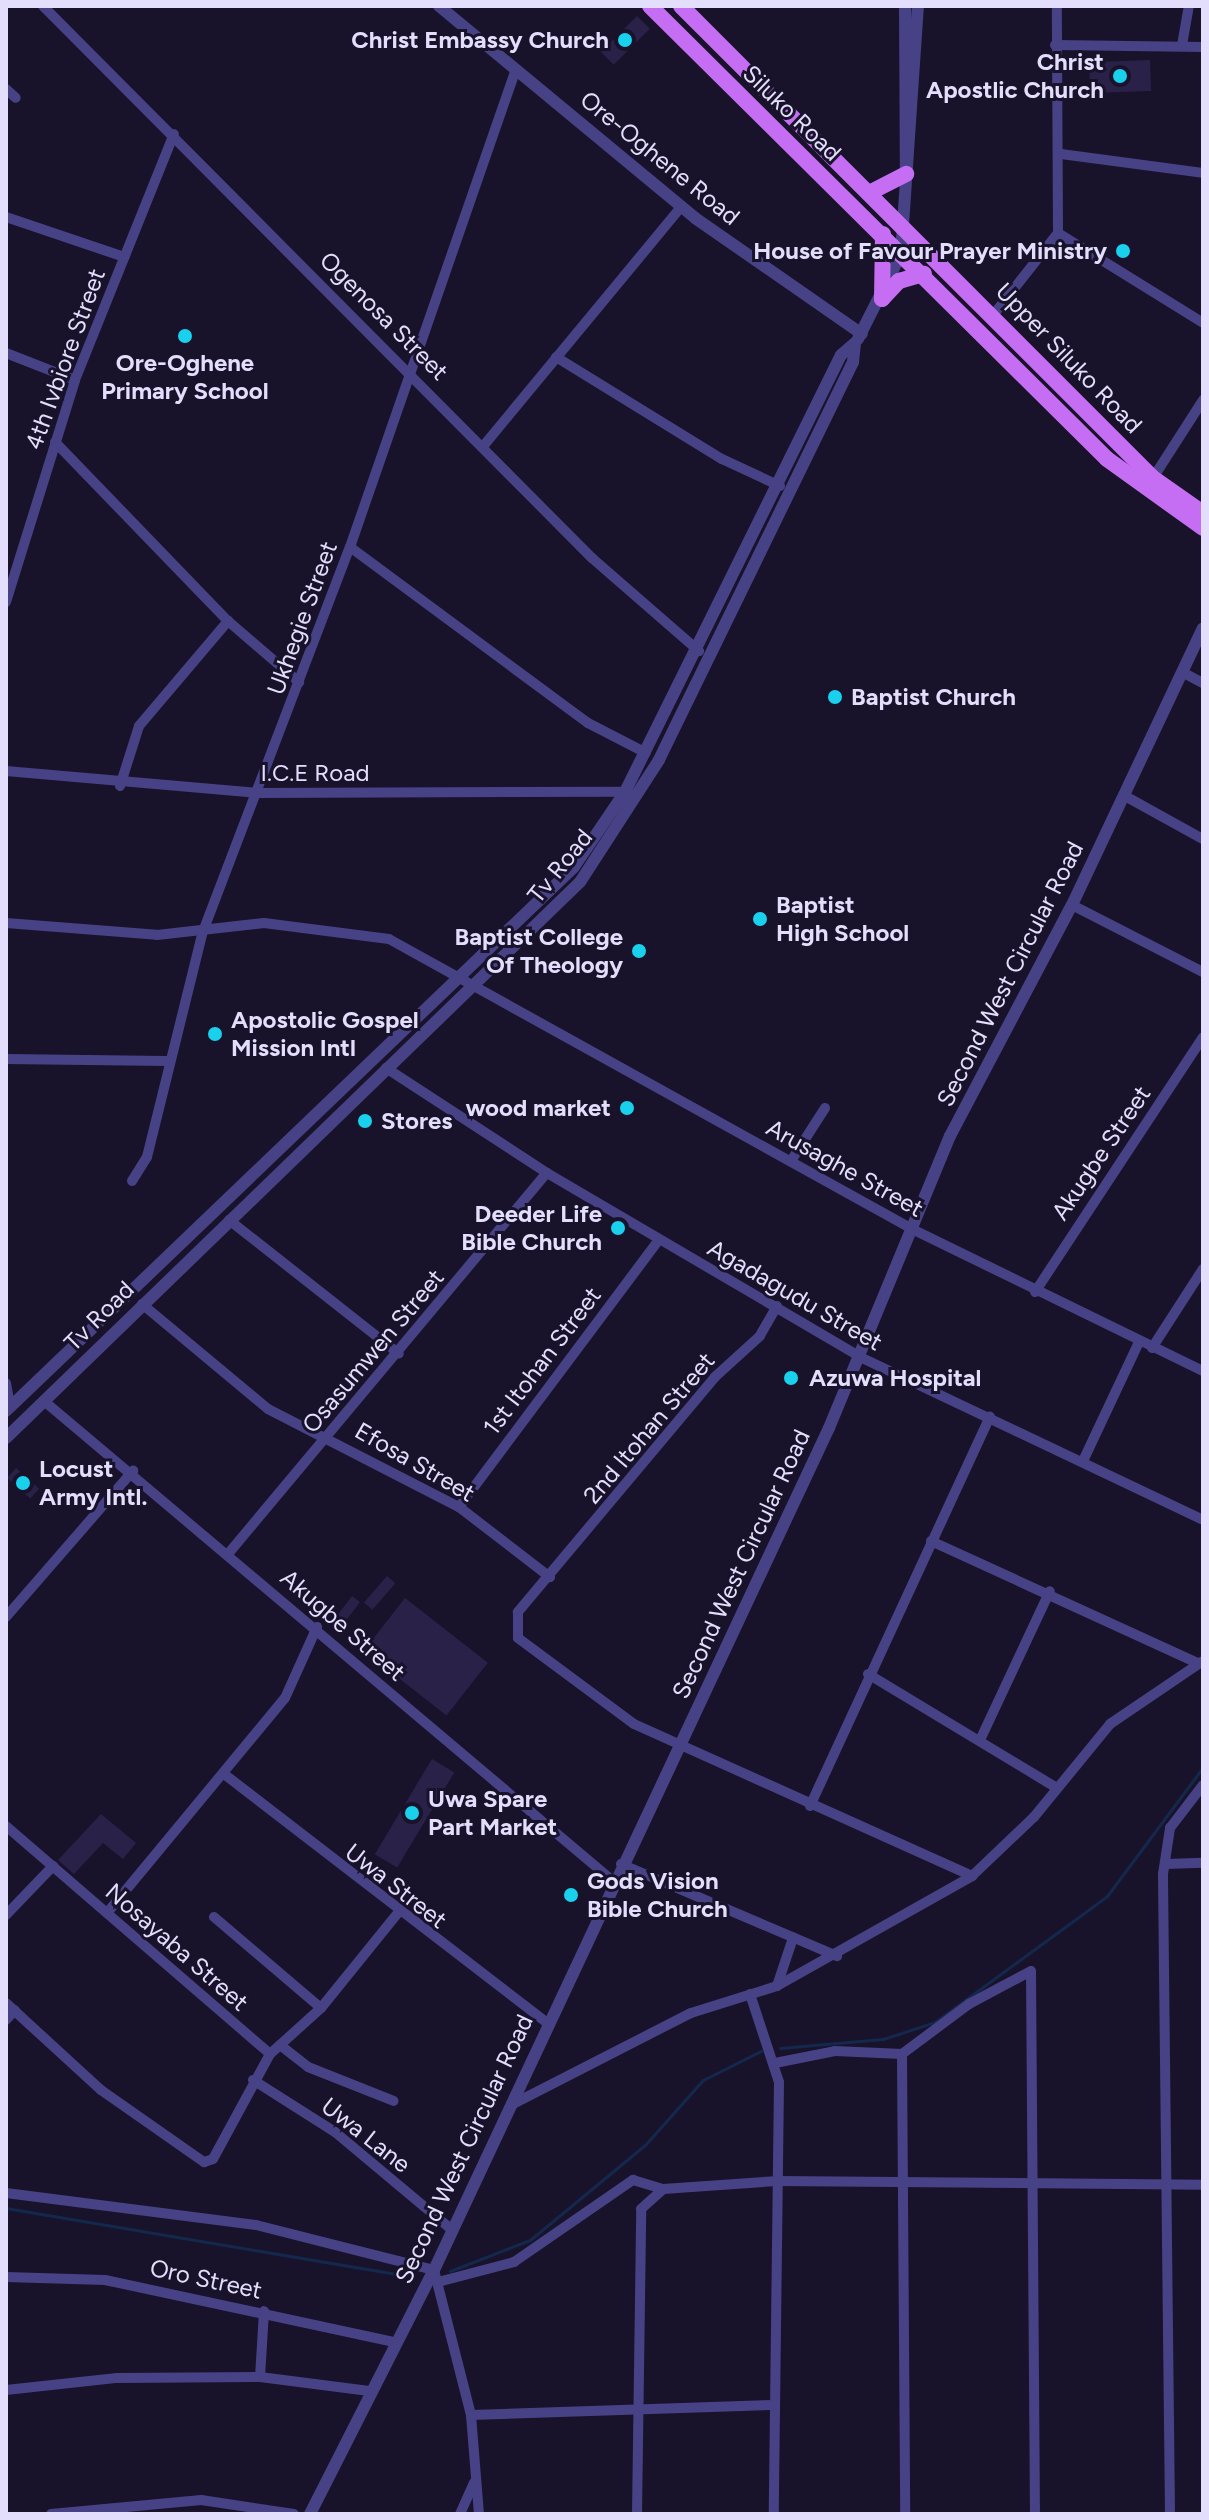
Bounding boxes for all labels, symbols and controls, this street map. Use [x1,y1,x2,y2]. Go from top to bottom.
place label: Christ Embassy Church [351,26,609,54]
marker: Christ Embassy Church [616,31,634,49]
place label: Christ Apostlic Church [926,48,1104,104]
street label: Siluko Road [737,59,847,167]
marker: Christ Apostlic Church [1111,67,1129,85]
street label: Ore-Oghene Road [574,85,746,231]
place label: House of Favour Prayer Ministry [753,237,1107,265]
marker: House of Favour Prayer Ministry [1114,242,1132,260]
street label: Ogenosa Street [314,246,454,386]
street label: 4th Ivbiore Street [19,265,111,453]
street label: Upper Siluko Road [990,277,1148,439]
marker: Ore-Oghene Primary School [176,327,194,345]
place label: Ore-Oghene Primary School [101,349,269,405]
street label: Ukhegie Street [261,537,343,699]
place label: Baptist Church [851,683,1016,711]
marker: Baptist Church [826,688,844,706]
street label: I.C.E Road [260,759,370,787]
street label: Tv Road [522,823,598,909]
street label: Second West Circular Road [931,837,1089,1111]
place label: Baptist High School [776,891,909,947]
marker: Baptist High School [751,910,769,928]
place label: Baptist College Of Theology [454,923,623,979]
marker: Baptist College Of Theology [630,942,648,960]
place label: Apostolic Gospel Mission Intl [231,1006,419,1062]
marker: Apostolic Gospel Mission Intl [206,1025,224,1043]
street label: Akugbe Street [1046,1080,1156,1226]
place label: wood market [465,1094,611,1122]
marker: wood market [618,1099,636,1117]
place label: Stores [381,1107,453,1135]
marker: Stores [356,1112,374,1130]
street label: Arusaghe Street [762,1113,928,1223]
place label: Deeder Life Bible Church [461,1200,602,1256]
marker: Deeder Life Bible Church [609,1219,627,1237]
street label: Agadagudu Street [703,1233,887,1357]
street label: Osasumwen Street [296,1263,450,1439]
street label: Tv Road [58,1275,140,1357]
street label: 1st Itohan Street [477,1281,607,1441]
street label: 2nd Itohan Street [577,1347,721,1509]
place label: Azuwa Hospital [809,1364,981,1392]
marker: Azuwa Hospital [780,1367,802,1389]
street label: Efosa Street [350,1416,480,1508]
street label: Second West Circular Road [666,1425,816,1703]
place label: Locust Army Intl. [39,1455,147,1511]
marker: Locust Army Intl. [14,1474,32,1492]
street label: Akugbe Street [275,1563,411,1687]
place label: Uwa Spare Part Market [428,1785,557,1841]
marker: Uwa Spare Part Market [403,1804,421,1822]
street label: Uwa Street [340,1837,452,1935]
place label: Gods Vision Bible Church [587,1867,728,1923]
street label: Nosayaba Street [100,1877,254,2017]
marker: Gods Vision Bible Church [562,1886,580,1904]
street label: Second West Circular Road [389,2010,539,2288]
street label: Uwa Lane [316,2091,416,2179]
street label: Oro Street [147,2253,265,2305]

